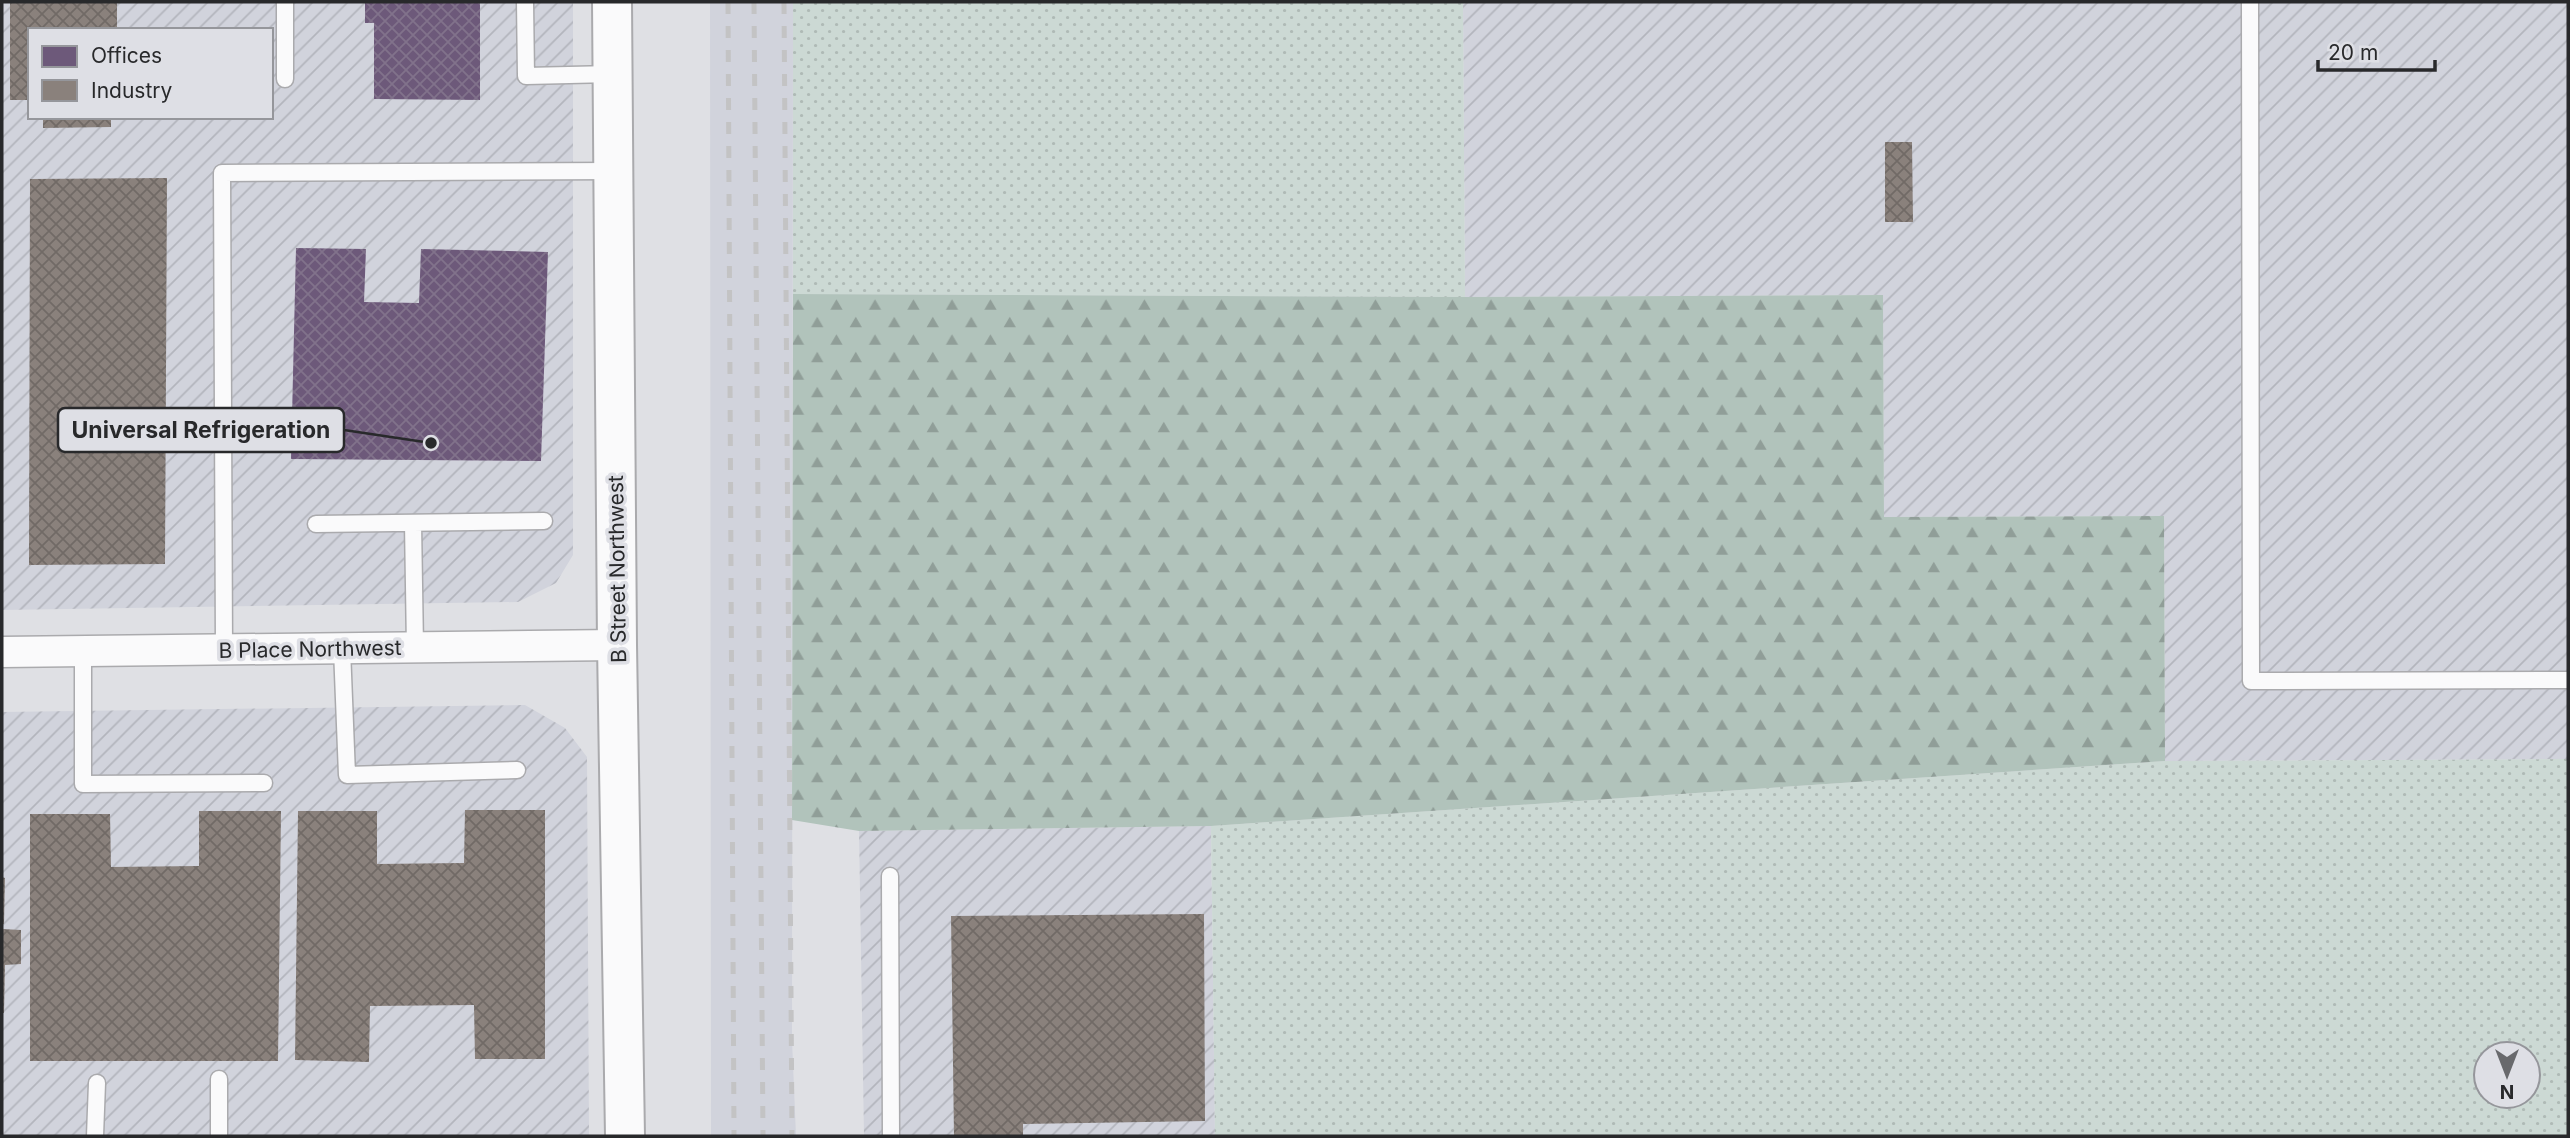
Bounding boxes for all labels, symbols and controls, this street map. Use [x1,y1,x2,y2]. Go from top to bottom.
legend [28,28,273,119]
scale bar [2318,28,2435,72]
text: 20 m [2328,40,2378,65]
text: Offices [91,43,162,68]
text: Industry [91,78,173,103]
callout: Universal Refrigeration [58,408,344,452]
text: Universal Refrigeration [72,416,330,444]
street label: B Street Northwest [603,475,631,663]
street label: B Place Northwest [218,635,402,663]
north arrow [2472,1040,2542,1110]
text: N [2500,1080,2514,1103]

